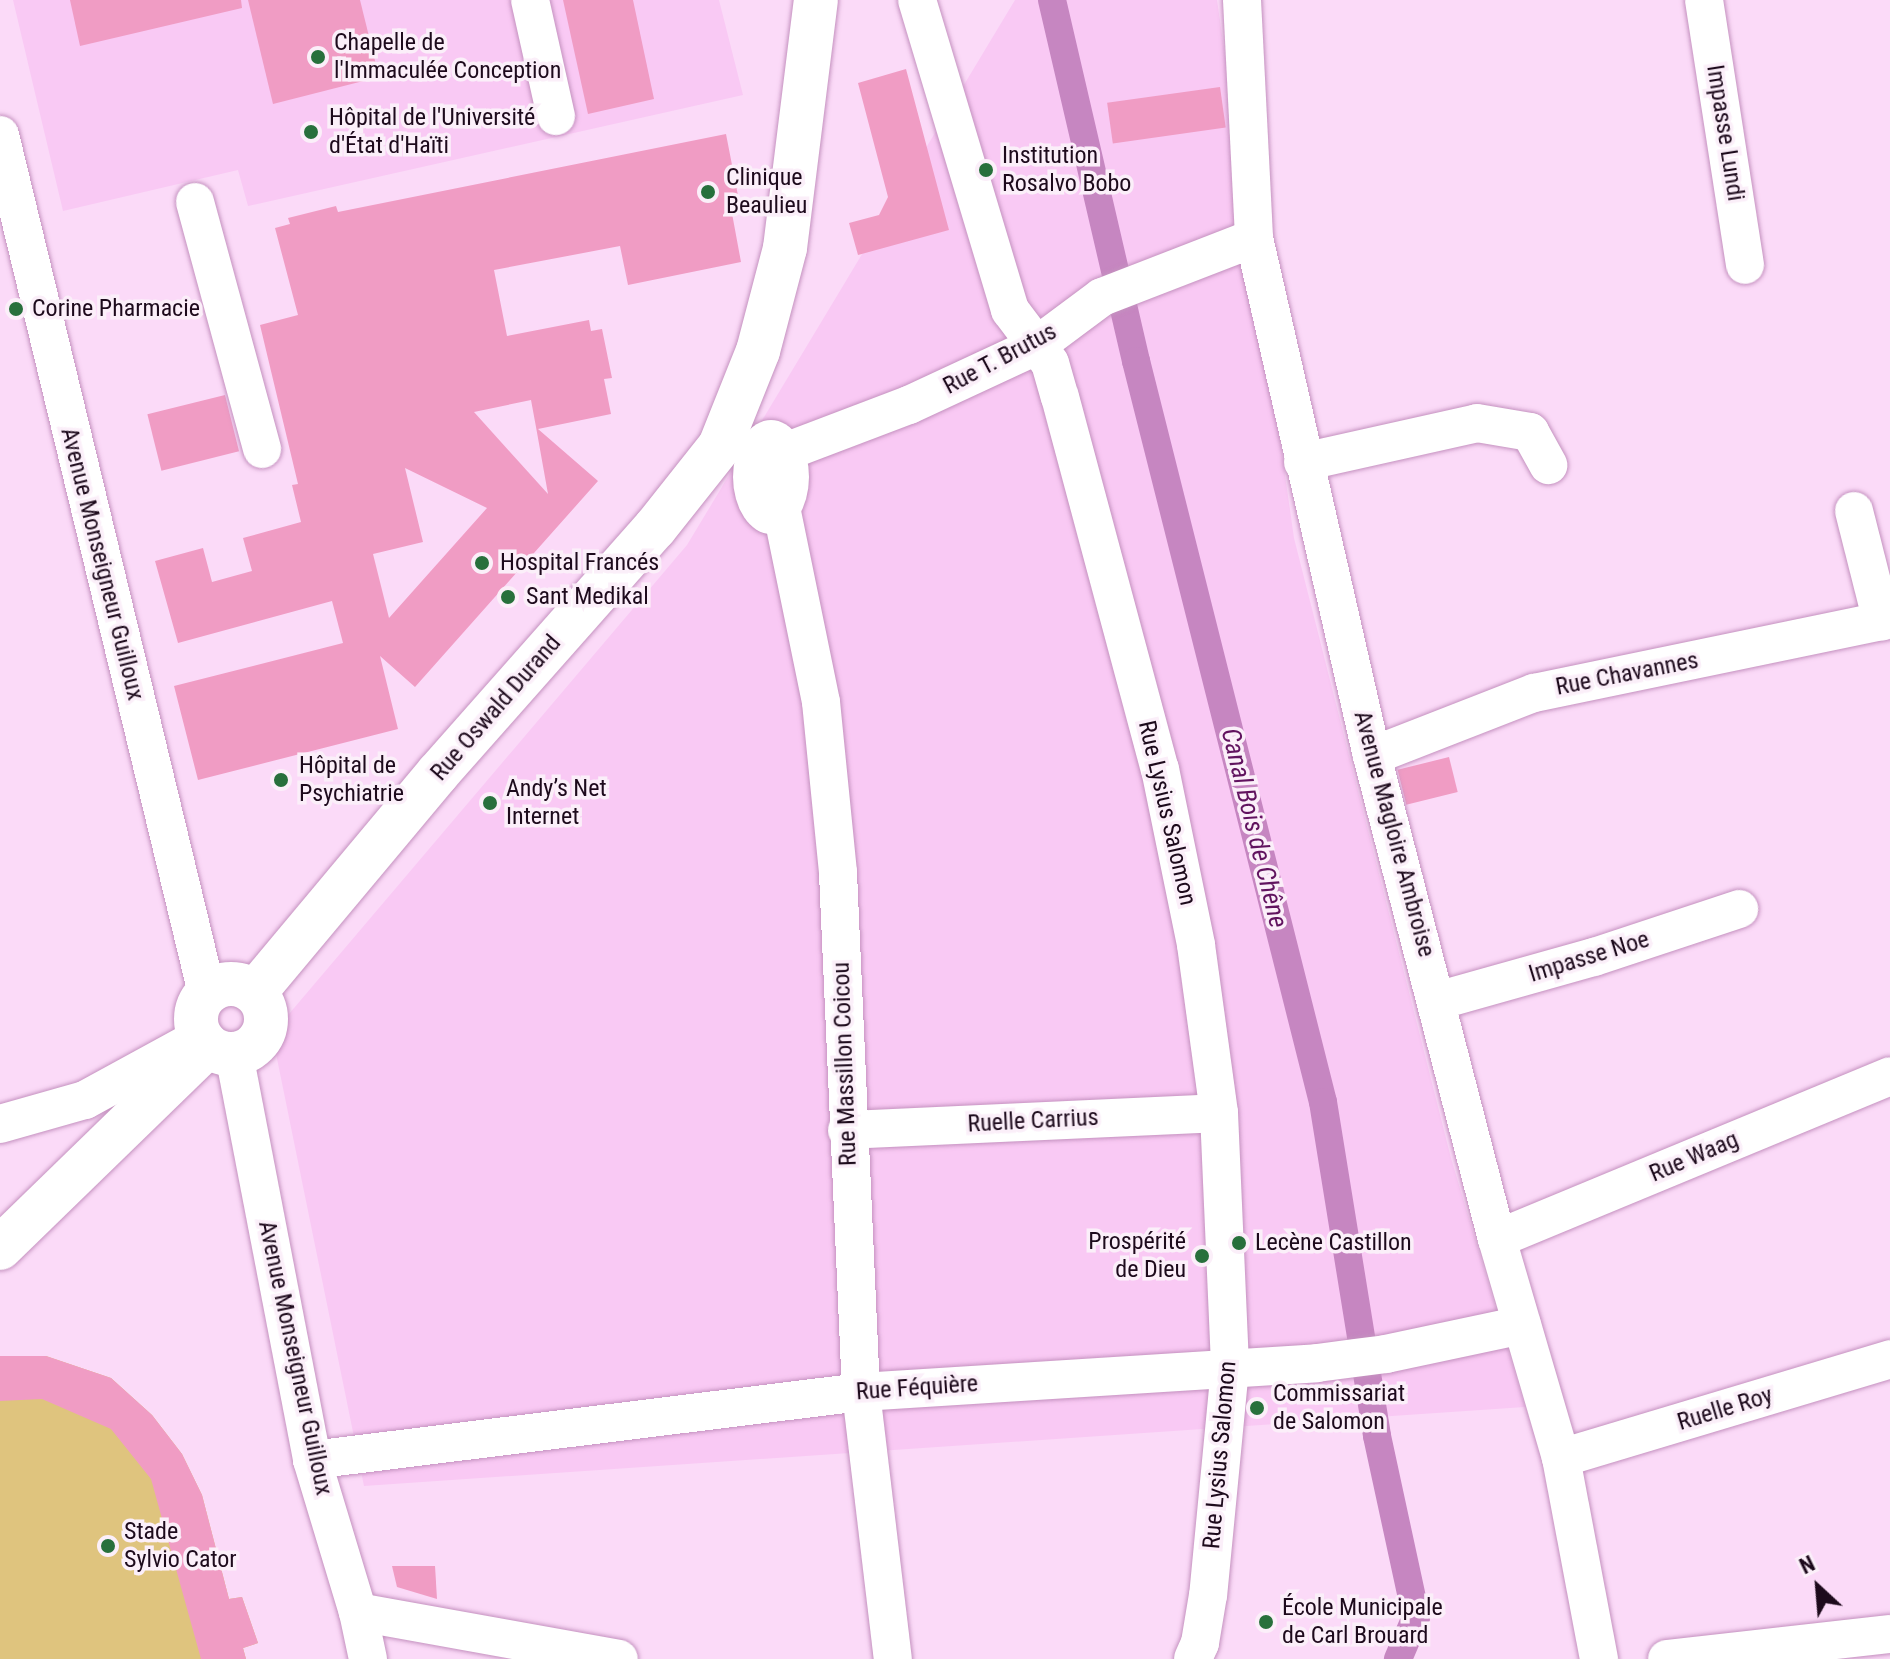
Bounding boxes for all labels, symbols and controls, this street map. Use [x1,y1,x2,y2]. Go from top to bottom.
place label: Chapelle de l'Immaculée Conception [334,29,561,85]
marker: Chapelle de l'Immaculée Conception [309,48,327,66]
street label: Impasse Lundi [1700,63,1750,203]
place label: Hôpital de l'Université d'État d'Haïti [329,104,535,160]
marker: Hôpital de l'Université d'État d'Haïti [300,121,322,143]
place label: Institution Rosalvo Bobo [1002,142,1131,198]
marker: Institution Rosalvo Bobo [977,161,995,179]
place label: Clinique Beaulieu [726,164,807,220]
marker: Clinique Beaulieu [697,181,719,203]
place label: Corine Pharmacie [32,295,200,323]
marker: Corine Pharmacie [7,300,25,318]
street label: Rue T. Brutus [938,317,1062,401]
street label: Avenue Monseigneur Guilloux [54,425,150,703]
place label: Hospital Francés [500,549,659,577]
marker: Hospital Francés [471,552,493,574]
place label: Sant Medikal [526,583,649,611]
marker: Sant Medikal [497,586,519,608]
street label: Rue Oswald Durand [425,629,567,787]
street label: Rue Chavannes [1553,646,1701,702]
street label: Avenue Magloire Ambroise [1347,708,1441,960]
street label: Rue Lysius Salomon [1132,718,1202,908]
water label: Canal Bois de Chêne [1214,725,1294,931]
place label: Hôpital de Psychiatrie [299,752,404,808]
marker: Hôpital de Psychiatrie [270,769,292,791]
place label: Andy’s Net Internet [506,775,607,831]
marker: Andy’s Net Internet [481,794,499,812]
street label: Impasse Noe [1525,925,1653,989]
street label: Rue Massillon Coicou [827,961,863,1167]
street label: Ruelle Carrius [967,1103,1099,1139]
street label: Rue Waag [1645,1125,1743,1189]
street label: Avenue Monseigneur Guilloux [252,1218,338,1498]
place label: Prospérité de Dieu [1088,1228,1186,1284]
place label: Lecène Castillon [1255,1229,1412,1257]
marker: Lecène Castillon [1230,1234,1248,1252]
marker: Prospérité de Dieu [1193,1247,1211,1265]
street label: Rue Lysius Salomon [1197,1360,1243,1550]
street label: Rue Féquière [855,1369,979,1407]
place label: Commissariat de Salomon [1273,1380,1405,1436]
street label: Ruelle Roy [1674,1381,1776,1437]
marker: Commissariat de Salomon [1248,1399,1266,1417]
place label: Stade Sylvio Cator [124,1518,237,1574]
marker: Stade Sylvio Cator [99,1537,117,1555]
north arrow [1778,1547,1858,1627]
text: N [1796,1551,1819,1579]
place label: École Municipale de Carl Brouard [1282,1594,1443,1650]
marker: École Municipale de Carl Brouard [1257,1613,1275,1631]

